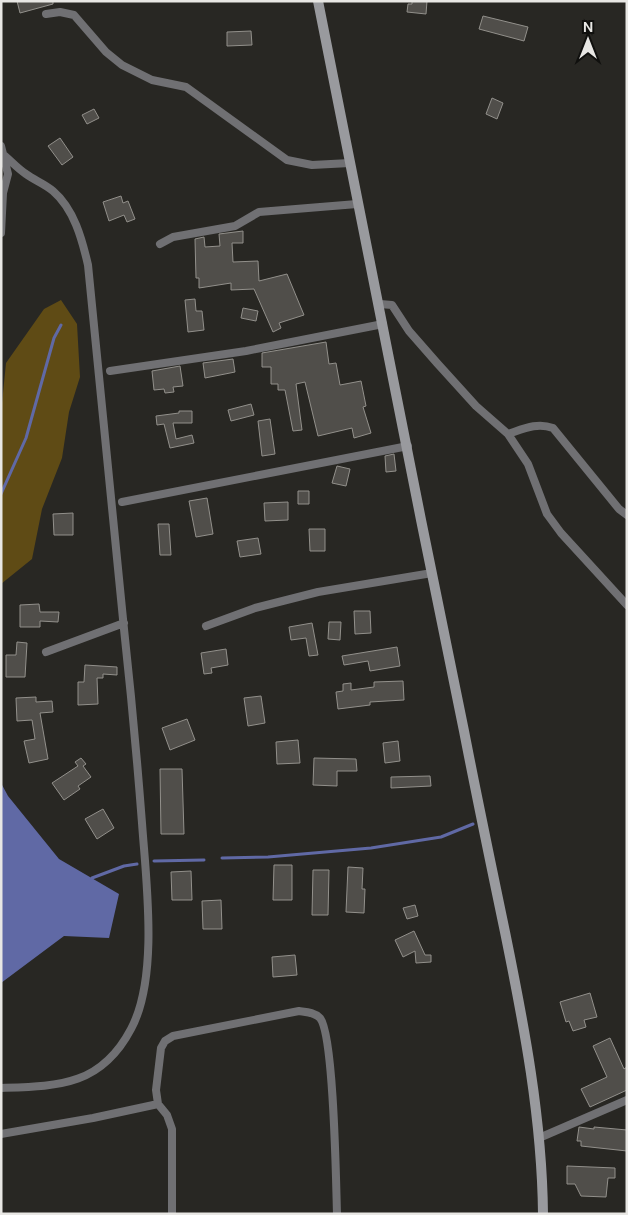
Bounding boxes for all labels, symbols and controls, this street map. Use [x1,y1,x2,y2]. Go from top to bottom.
north arrow [563,15,613,65]
text: N [583,18,593,36]

